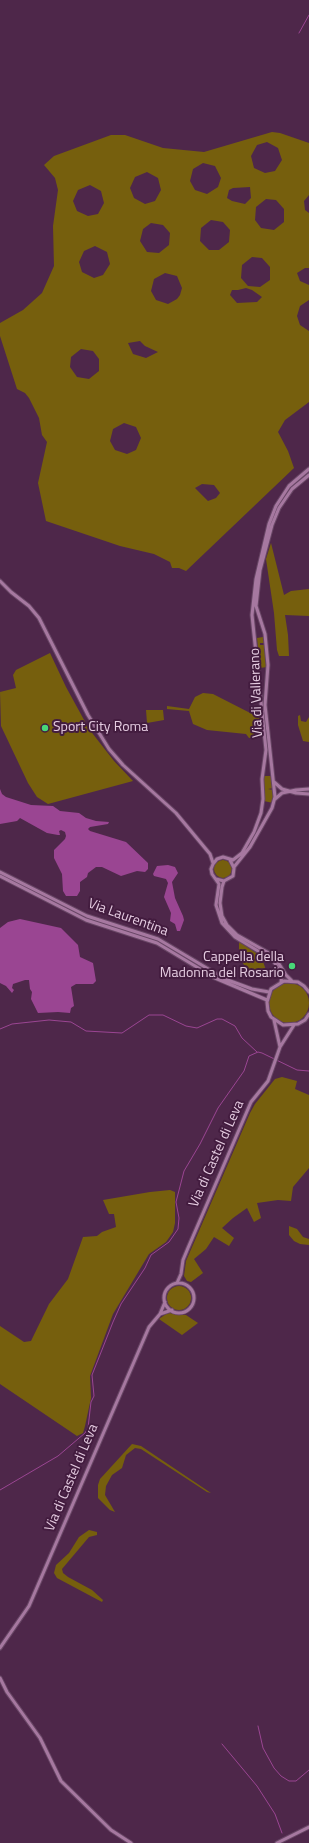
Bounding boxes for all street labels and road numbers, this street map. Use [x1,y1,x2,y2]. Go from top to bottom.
street label: Via di Vallerano [247,648,267,738]
street label: Via Laurentina [86,896,170,940]
street label: Via di Castel di Leva [186,1098,248,1210]
street label: Via di Castel di Leva [42,1422,102,1534]

